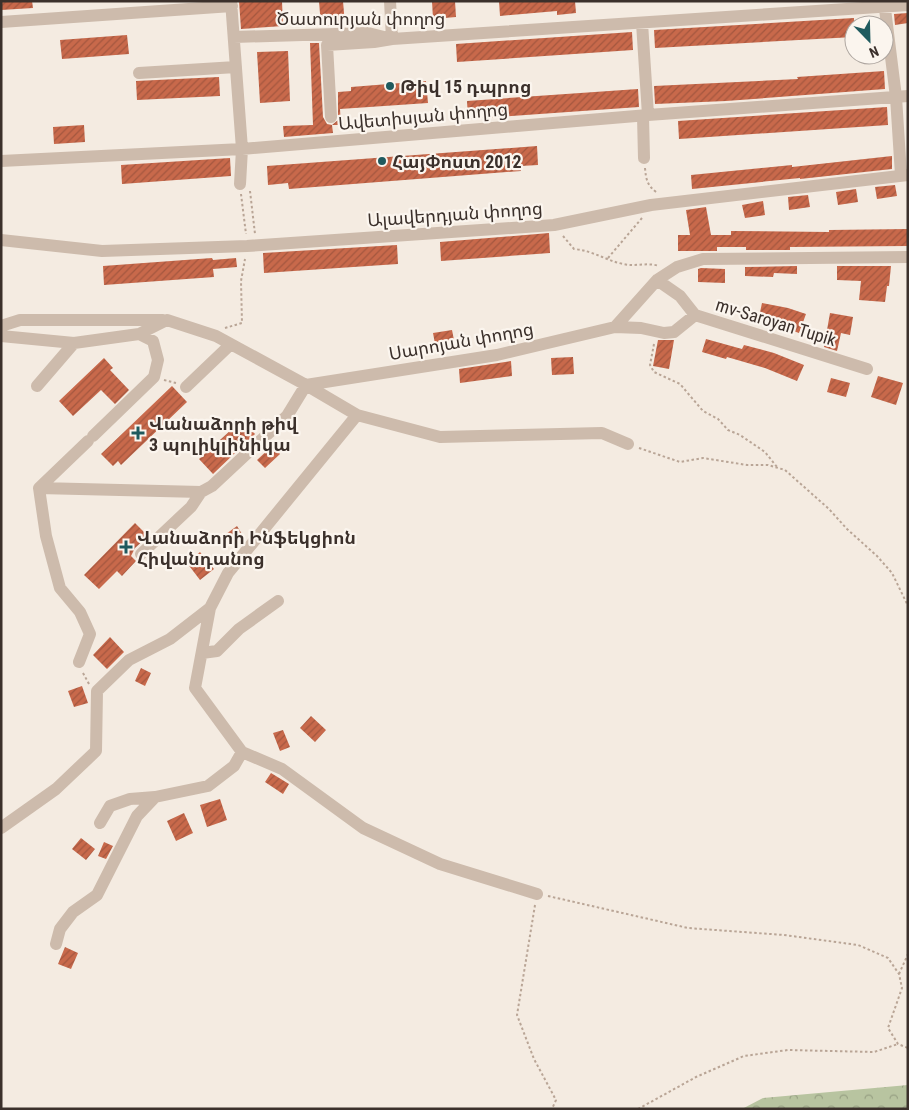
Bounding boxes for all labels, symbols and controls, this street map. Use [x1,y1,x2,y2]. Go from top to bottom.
street label: Ծատուրյան փողոց [277,8,445,29]
north arrow [844,15,894,65]
text: N [867,43,881,61]
place label: Թիվ 15 դպրոց [400,76,531,97]
marker: Թիվ 15 դպրոց [384,80,396,92]
street label: Ավետիսյան փողոց [337,98,509,134]
place label: ՀայՓոստ 2012 [392,151,522,172]
marker: ՀայՓոստ 2012 [376,155,388,167]
street label: Ալավերդյան փողոց [367,197,543,231]
street label: mv-Saroyan Tupik [713,294,839,350]
street label: Սարոյան փողոց [387,318,535,364]
place label: Վանաձորի թիվ 3 պոլիկլինիկա [149,413,299,455]
marker: Վանաձորի թիվ 3 պոլիկլինիկա [131,426,145,440]
place label: Վանաձորի Ինֆեկցիոն Հիվանդանոց [137,527,356,569]
marker: Վանաձորի Ինֆեկցիոն Հիվանդանոց [119,540,133,554]

